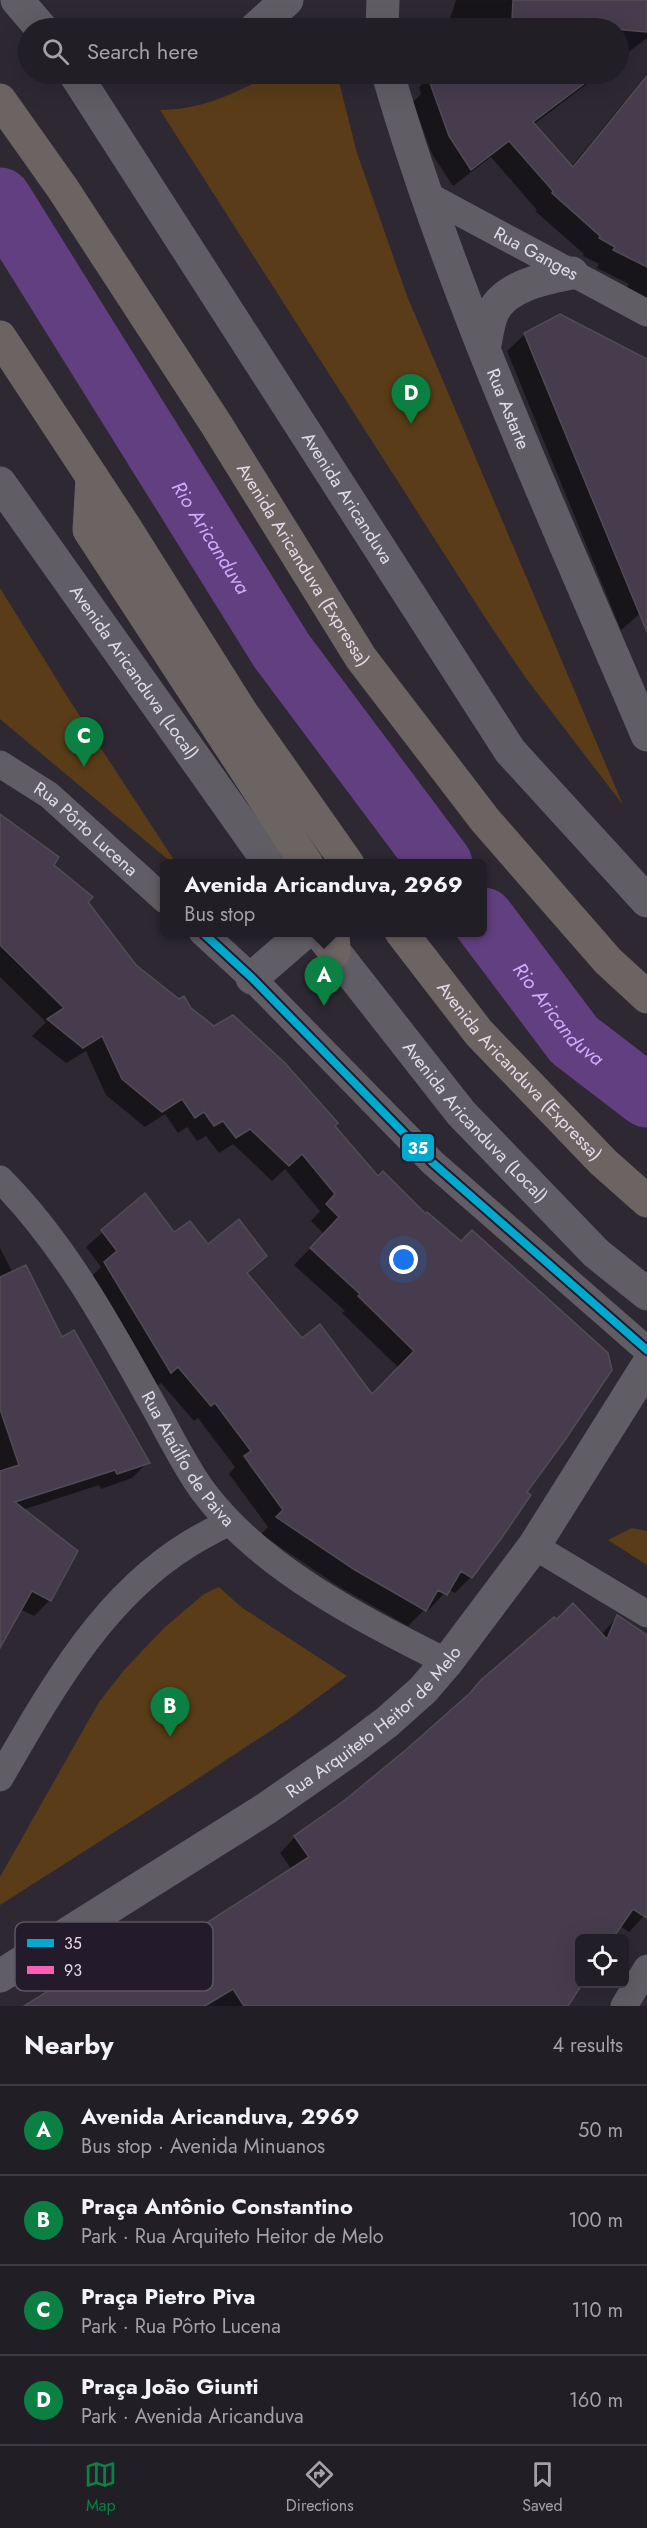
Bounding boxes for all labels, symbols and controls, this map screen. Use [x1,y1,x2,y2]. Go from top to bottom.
search box [18,18,629,84]
icon: search [39,35,72,68]
text: Search here [87,35,198,67]
street label: Rua Ganges [489,220,583,287]
street label: Rua Astarte [480,364,536,454]
pin: D [392,374,430,424]
street label: Avenida Aricanduva [295,427,400,569]
street label: Avenida Aricanduva (Expressa) [230,458,376,672]
water label: Rio Aricanduva [164,476,257,600]
street label: Avenida Aricanduva (Local) [63,580,205,765]
pin: C [64,718,104,767]
street label: Rua Pôrto Lucena [29,776,144,882]
popup [160,859,487,937]
text: Avenida Aricanduva, 2969 [184,868,463,900]
text: Bus stop [184,900,255,929]
pin: A [304,956,344,1006]
water label: Rio Aricanduva [506,957,610,1073]
street label: Avenida Aricanduva (Expressa) [431,976,608,1167]
street label: Avenida Aricanduva (Local) [396,1036,554,1208]
line badge: 35 [401,1133,435,1162]
text: 35 [408,1137,428,1160]
your location [389,1245,418,1274]
street label: Rua Ataúlfo de Paiva [135,1386,240,1533]
street label: Rua Arquiteto Heitor de Melo [280,1640,468,1804]
pin: B [150,1688,190,1737]
legend [15,1922,213,1991]
text: 35 [64,1932,82,1955]
map controls [575,1934,629,1988]
button: locate [575,1934,629,1988]
text: 93 [64,1959,82,1982]
text: Nearby [24,2026,113,2064]
text: 4 results [552,2031,623,2060]
text: Avenida Aricanduva, 2969 [81,2100,359,2132]
text: A [36,2116,51,2145]
text: 50 m [578,2116,623,2145]
text: Bus stop · Avenida Minuanos [81,2132,325,2161]
text: Praça Antônio Constantino [81,2190,353,2222]
text: B [37,2206,50,2235]
text: 100 m [568,2206,623,2235]
text: Park · Rua Arquiteto Heitor de Melo [81,2222,384,2251]
text: Praça Pietro Piva [81,2280,255,2312]
text: C [36,2296,51,2325]
text: 110 m [571,2296,623,2325]
text: Park · Rua Pôrto Lucena [81,2312,281,2341]
text: Praça João Giunti [81,2370,259,2402]
text: D [36,2386,51,2415]
text: 160 m [569,2386,623,2415]
text: Park · Avenida Aricanduva [81,2402,304,2431]
tab: Map [84,2458,117,2517]
tab: Directions [286,2458,354,2517]
tab: Saved [522,2458,563,2517]

